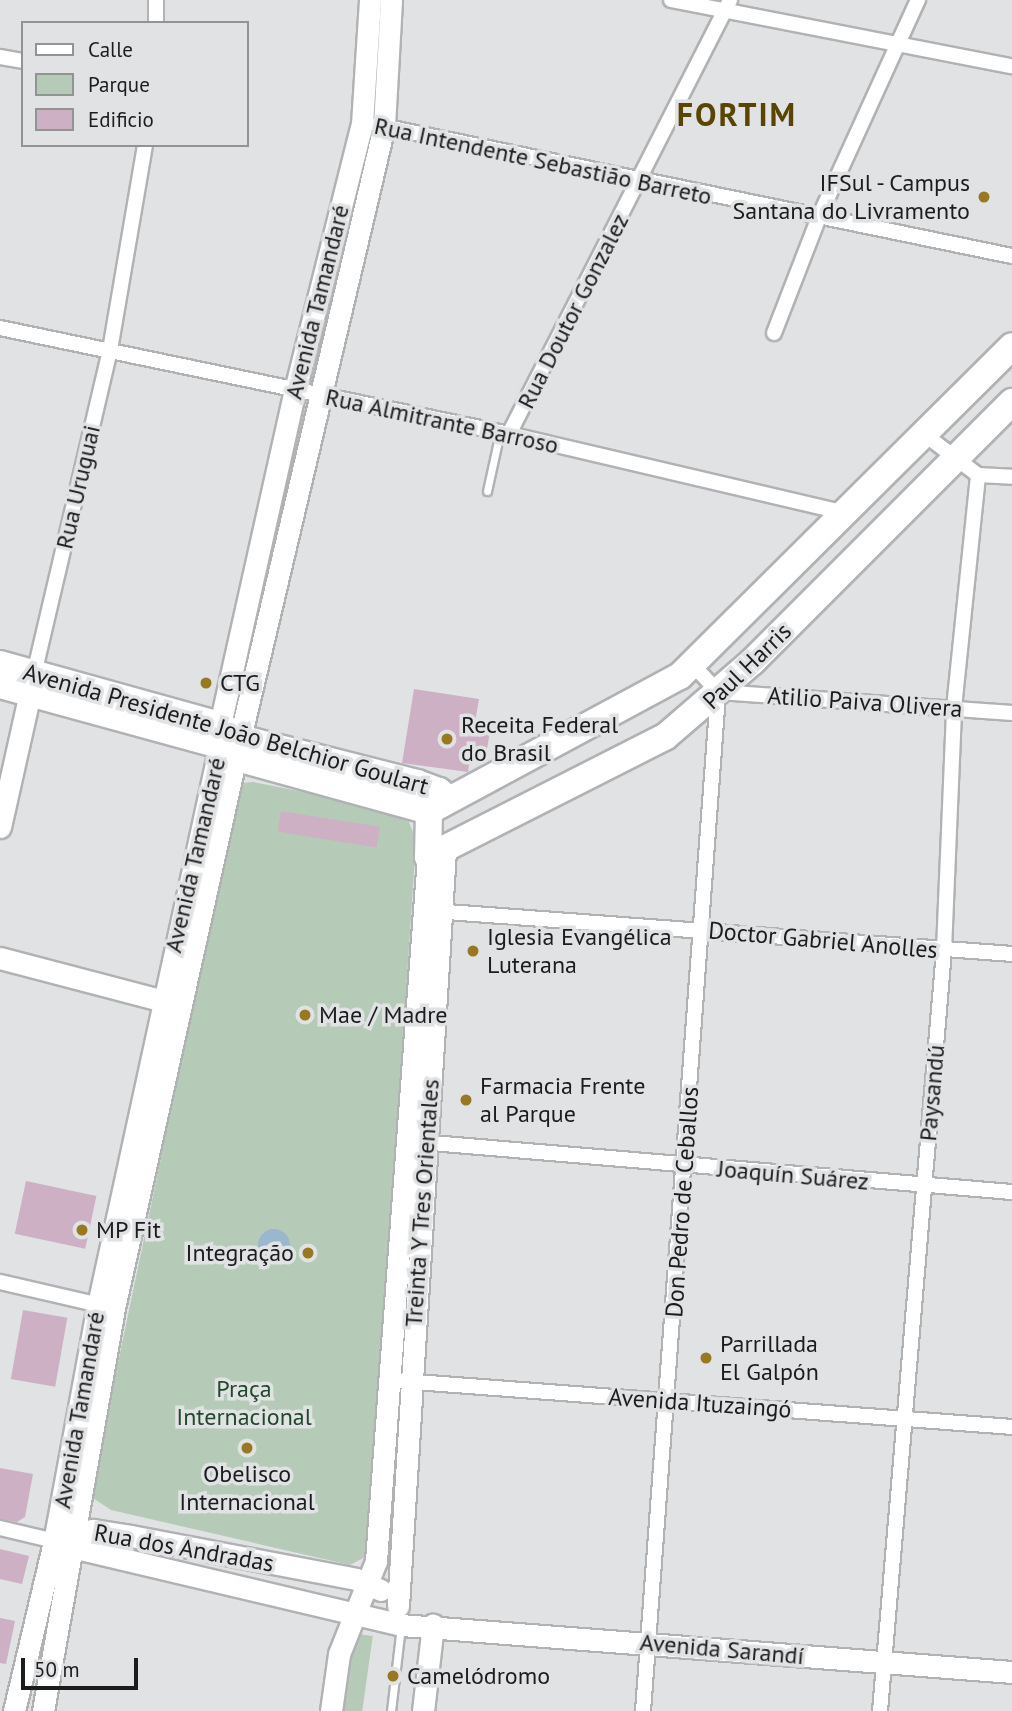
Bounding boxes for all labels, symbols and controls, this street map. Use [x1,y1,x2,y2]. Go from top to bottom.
legend [21,21,248,147]
text: Calle [88,36,133,63]
text: Parque [88,71,150,98]
district label: FORTIM [678,95,796,133]
text: Edificio [88,106,154,133]
street label: Rua Intendente Sebastião Barreto [372,111,714,211]
place label: IFSul - Campus Santana do Livramento [733,169,970,225]
marker: IFSul - Campus Santana do Livramento [976,189,992,205]
street label: Avenida Tamandaré [279,202,355,402]
street label: Rua Doutor Gonzalez [511,209,635,413]
street label: Rua Almitrante Barroso [323,382,561,460]
street label: Rua Uruguai [50,422,106,552]
street label: Paul Harris [697,617,797,715]
street label: Avenida Presidente João Belchior Goulart [20,657,432,801]
place label: CTG [220,669,260,697]
marker: CTG [198,675,214,691]
street label: Atilio Paiva Olivera [767,681,963,723]
place label: Receita Federal do Brasil [461,711,618,767]
marker: Receita Federal do Brasil [439,731,455,747]
street label: Avenida Tamandaré [158,754,232,956]
street label: Doctor Gabriel Anolles [707,916,939,964]
place label: Iglesia Evangélica Luterana [487,923,672,979]
marker: Iglesia Evangélica Luterana [465,943,481,959]
place label: Mae / Madre [319,1001,448,1029]
marker: Mae / Madre [297,1007,313,1023]
street label: Paysandú [913,1044,951,1142]
place label: Farmacia Frente al Parque [480,1072,645,1128]
street label: Treinta Y Tres Orientales [399,1077,445,1329]
street label: Don Pedro de Ceballos [660,1085,704,1319]
marker: Farmacia Frente al Parque [458,1092,474,1108]
street label: Joaquín Suárez [716,1154,870,1196]
place label: MP Fit [96,1216,162,1244]
marker: MP Fit [74,1222,90,1238]
place label: Integração [186,1239,294,1267]
marker: Integração [300,1245,316,1261]
street label: Avenida Tamandaré [47,1309,111,1511]
place label: Parrillada El Galpón [720,1330,819,1386]
marker: Parrillada El Galpón [698,1350,714,1366]
park label: Praça Internacional [176,1375,312,1431]
street label: Avenida Ituzaingó [607,1382,793,1424]
marker: Obelisco Internacional [239,1440,255,1456]
place label: Obelisco Internacional [179,1460,315,1516]
street label: Rua dos Andradas [92,1518,276,1578]
street label: Avenida Sarandí [639,1627,805,1671]
scale bar [24,1644,142,1688]
text: 50 m [34,1656,80,1683]
place label: Camelódromo [407,1662,550,1690]
marker: Camelódromo [385,1668,401,1684]

